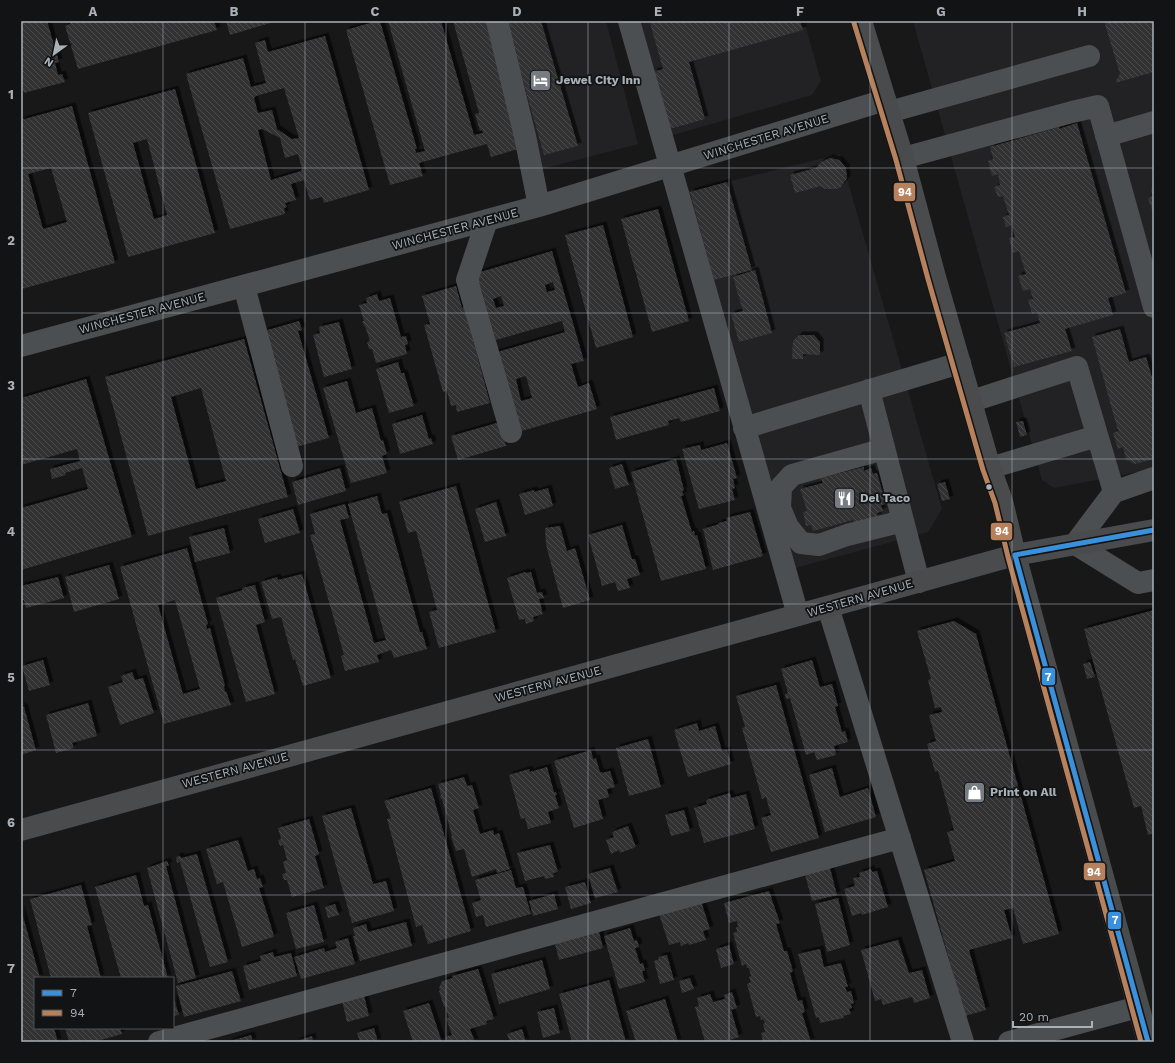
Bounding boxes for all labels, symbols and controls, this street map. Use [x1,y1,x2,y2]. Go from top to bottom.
text: A [89,4,98,19]
text: B [230,4,239,19]
text: C [371,4,380,19]
text: D [512,4,522,19]
text: E [654,4,662,19]
text: F [796,4,804,19]
text: G [936,4,946,19]
text: H [1077,4,1087,19]
north arrow [34,34,74,74]
text: N [42,54,56,70]
hotel icon: Jewel City Inn [528,67,554,93]
place label: Jewel City Inn [556,73,640,87]
text: 1 [8,87,14,102]
street label: WINCHESTER AVENUE [702,111,831,163]
line badge: 94 [893,182,916,202]
text: 94 [898,186,912,199]
street label: WINCHESTER AVENUE [390,205,520,253]
text: 2 [7,233,15,248]
street label: WINCHESTER AVENUE [77,289,207,337]
text: 3 [7,378,15,393]
unlabelled marker [984,482,994,492]
restaurant icon: Del Taco [831,485,857,511]
place label: Del Taco [860,491,910,505]
line badge: 94 [990,522,1013,541]
text: 4 [7,524,16,539]
text: 94 [995,525,1009,538]
street label: WESTERN AVENUE [805,576,915,620]
street label: WESTERN AVENUE [493,663,603,705]
line badge: 7 [1041,667,1056,686]
text: 5 [7,670,15,685]
text: 7 [1045,671,1052,684]
street label: WESTERN AVENUE [180,749,290,791]
shop icon: Print on All [962,779,988,805]
place label: Print on All [990,785,1057,799]
text: 6 [7,815,15,830]
line badge: 94 [1083,862,1106,881]
text: 94 [1087,866,1101,879]
line badge: 7 [1107,911,1122,930]
text: 7 [1112,914,1119,927]
text: 7 [7,961,15,976]
legend [34,977,174,1029]
text: 7 [70,986,77,1000]
scale bar [1013,1003,1092,1029]
text: 94 [70,1006,85,1020]
text: 20 m [1019,1010,1049,1024]

